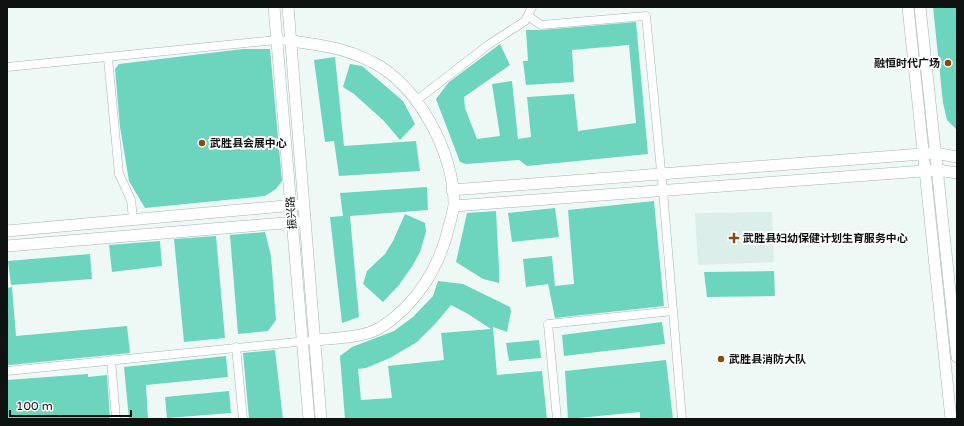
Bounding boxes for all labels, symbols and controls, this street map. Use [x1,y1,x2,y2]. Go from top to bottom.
place label: 融恒时代广场 [874,57,940,70]
marker: 融恒时代广场 [943,58,953,68]
place label: 武胜县会展中心 [210,137,287,150]
marker: 武胜县会展中心 [197,138,207,148]
street label: 振兴路 [284,196,299,230]
marker: 武胜县妇幼保健计划生育服务中心 [728,232,740,244]
place label: 武胜县妇幼保健计划生育服务中心 [743,232,908,245]
place label: 武胜县消防大队 [729,353,806,366]
marker: 武胜县消防大队 [716,354,726,364]
scale bar [10,392,131,418]
text: 100 m [16,399,53,413]

